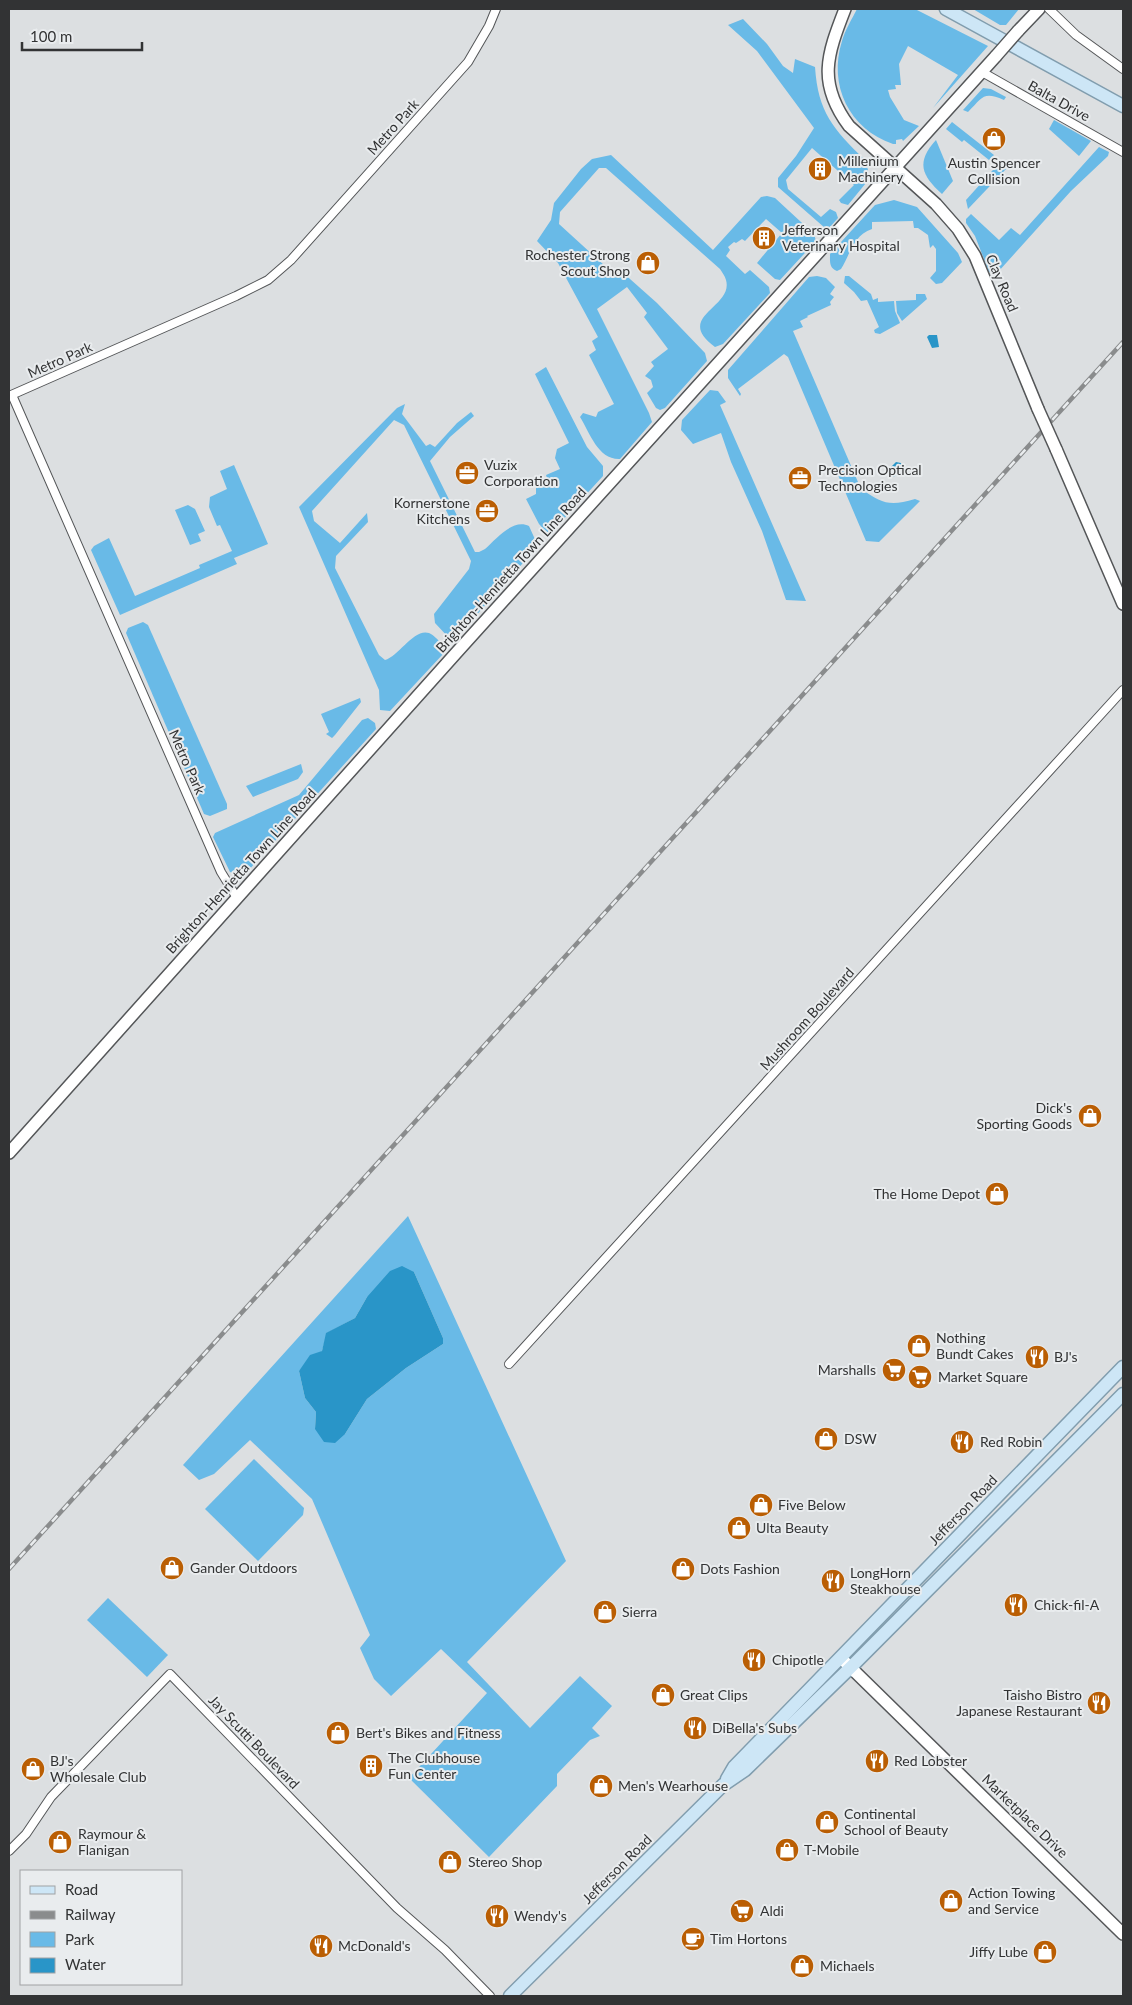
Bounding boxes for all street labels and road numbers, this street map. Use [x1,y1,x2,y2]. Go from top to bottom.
street label: Balta Drive [1025,77,1093,125]
street label: Metro Park [363,95,423,158]
street label: Clay Road [983,251,1022,314]
street label: Metro Park [25,337,95,381]
street label: Brighton-Henrietta Town Line Road [432,483,589,656]
street label: Metro Park [166,727,210,797]
street label: Brighton-Henrietta Town Line Road [162,784,319,957]
street label: Mushroom Boulevard [756,964,857,1073]
street label: Jefferson Road [925,1471,1000,1548]
street label: Jay Scutti Boulevard [205,1691,303,1792]
street label: Marketplace Drive [979,1770,1072,1861]
street label: Jefferson Road [578,1830,655,1907]

